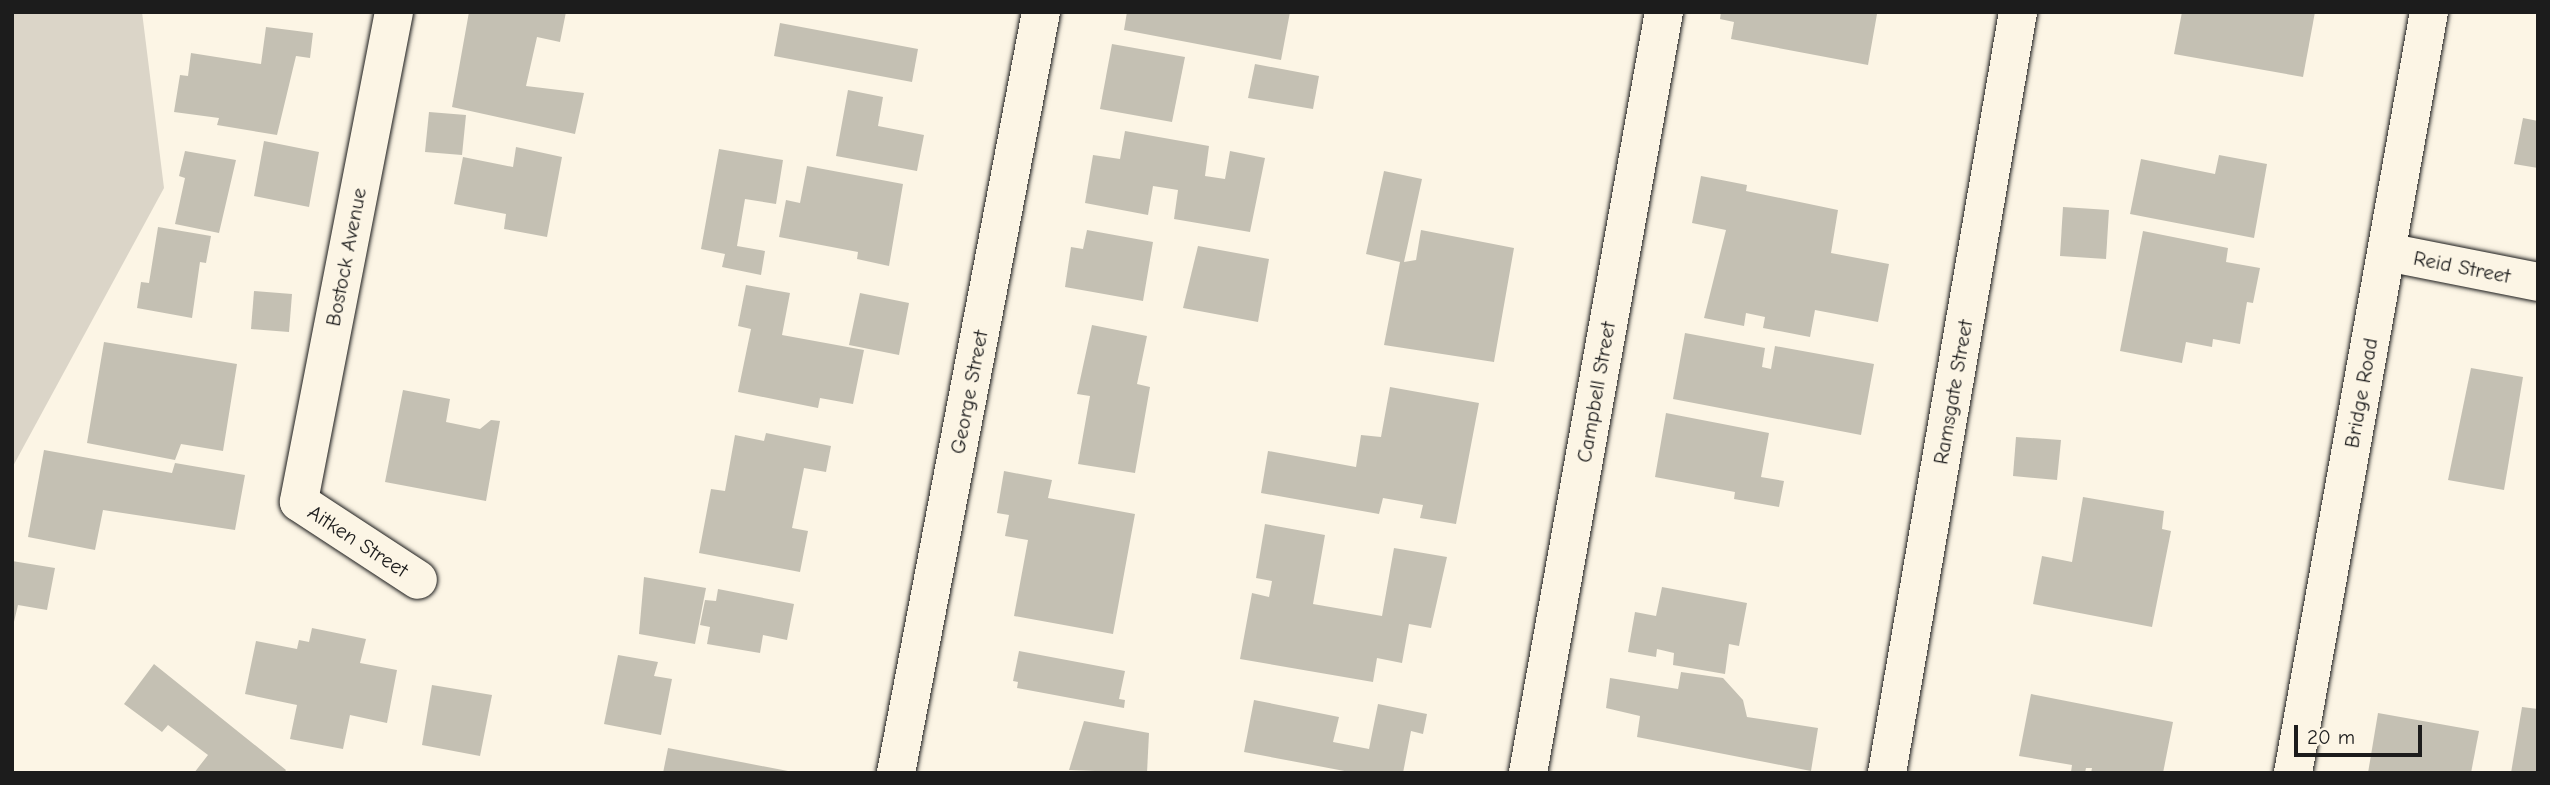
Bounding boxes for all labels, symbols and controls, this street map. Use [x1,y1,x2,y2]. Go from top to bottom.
street label: Bostock Avenue [320,186,372,328]
street label: Reid Street [2411,245,2513,289]
street label: Ramsgate Street [1928,318,1978,466]
street label: Campbell Street [1571,319,1621,465]
street label: George Street [945,328,993,456]
street label: Bridge Road [2339,336,2383,450]
street label: Aitken Street [303,499,413,583]
scale bar [2298,712,2426,756]
text: 20 m [2307,725,2355,749]

